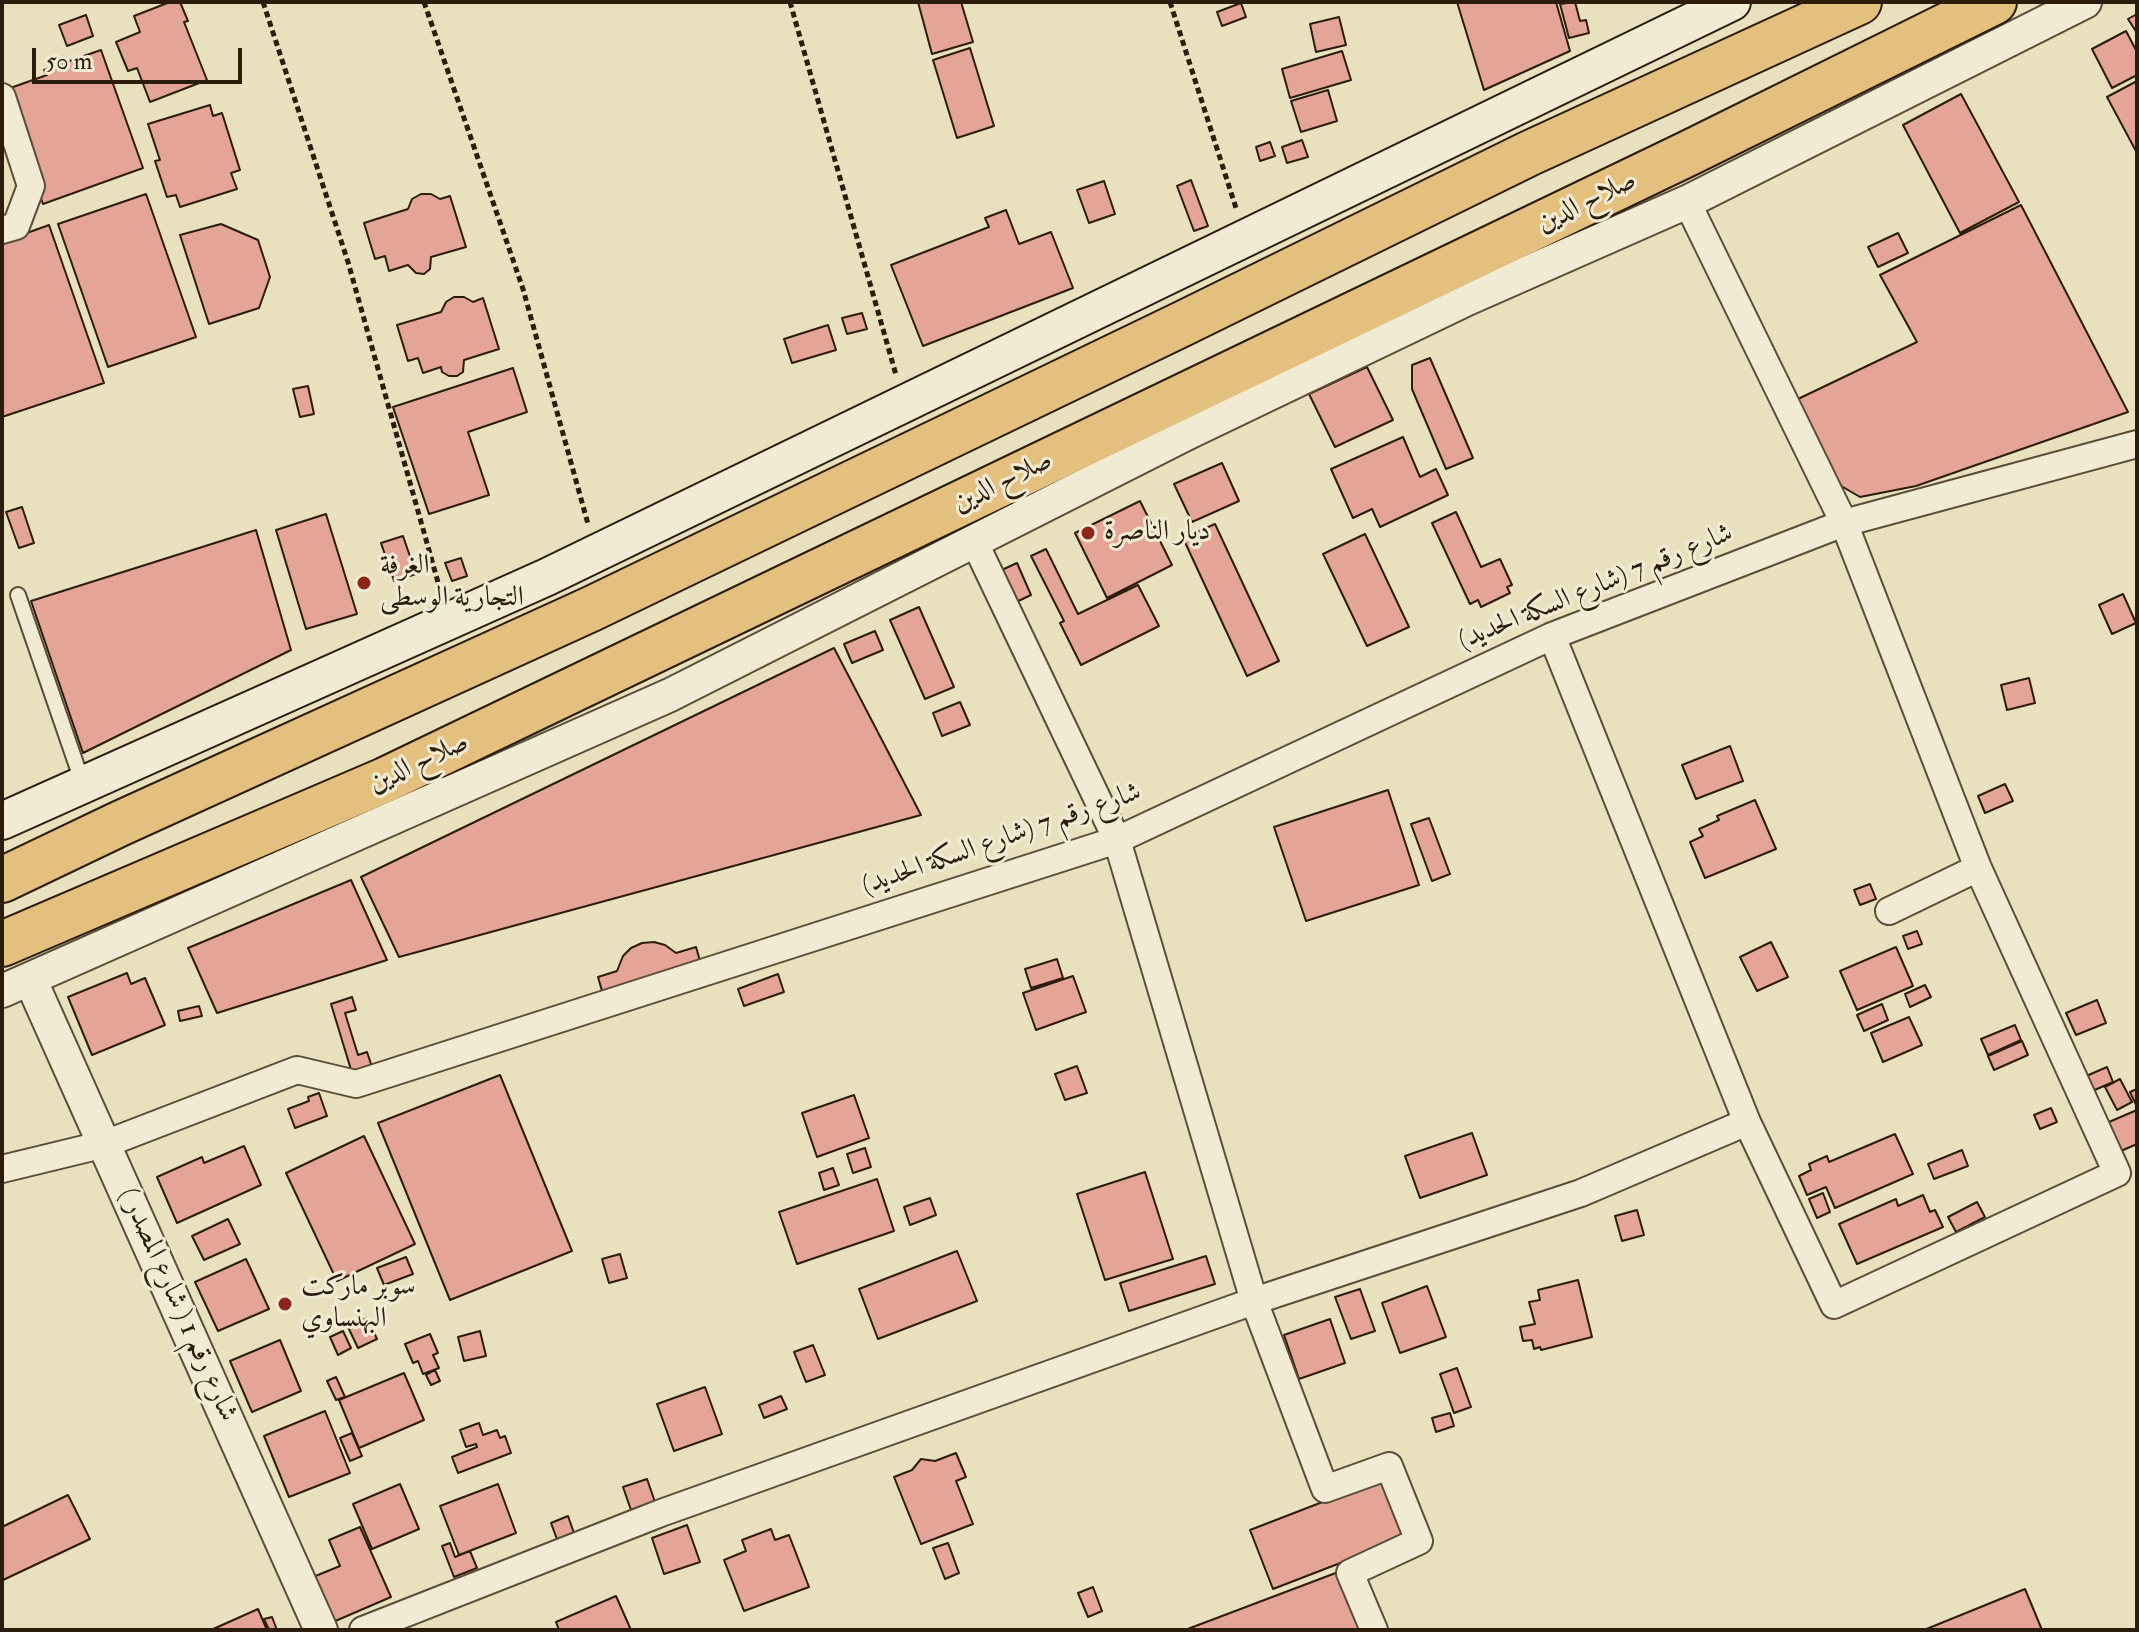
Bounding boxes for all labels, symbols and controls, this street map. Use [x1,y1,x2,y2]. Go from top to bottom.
scale bar [36,32,246,82]
text: 50 m [46,46,92,77]
street label: صلاح الدين [1532,164,1642,242]
street label: صلاح الدين [948,444,1058,522]
place label: ديار الناصرة [1104,516,1210,550]
street label: شارع رقم 7 (شارع السكة الحديد) [1454,517,1738,659]
marker: ديار الناصرة [1079,524,1097,542]
place label: الغرفة التجارية الوسطى [380,550,524,616]
marker: الغرفة التجارية الوسطى [355,574,373,592]
street label: صلاح الدين [364,726,474,802]
street label: شارع رقم 7 (شارع السكة الحديد) [858,776,1146,904]
street label: شارع رقم 1 ( شارع المصدر ) [110,1183,244,1427]
place label: سوبر ماركت البهنساوي [301,1271,416,1337]
marker: سوبر ماركت البهنساوي [276,1295,294,1313]

